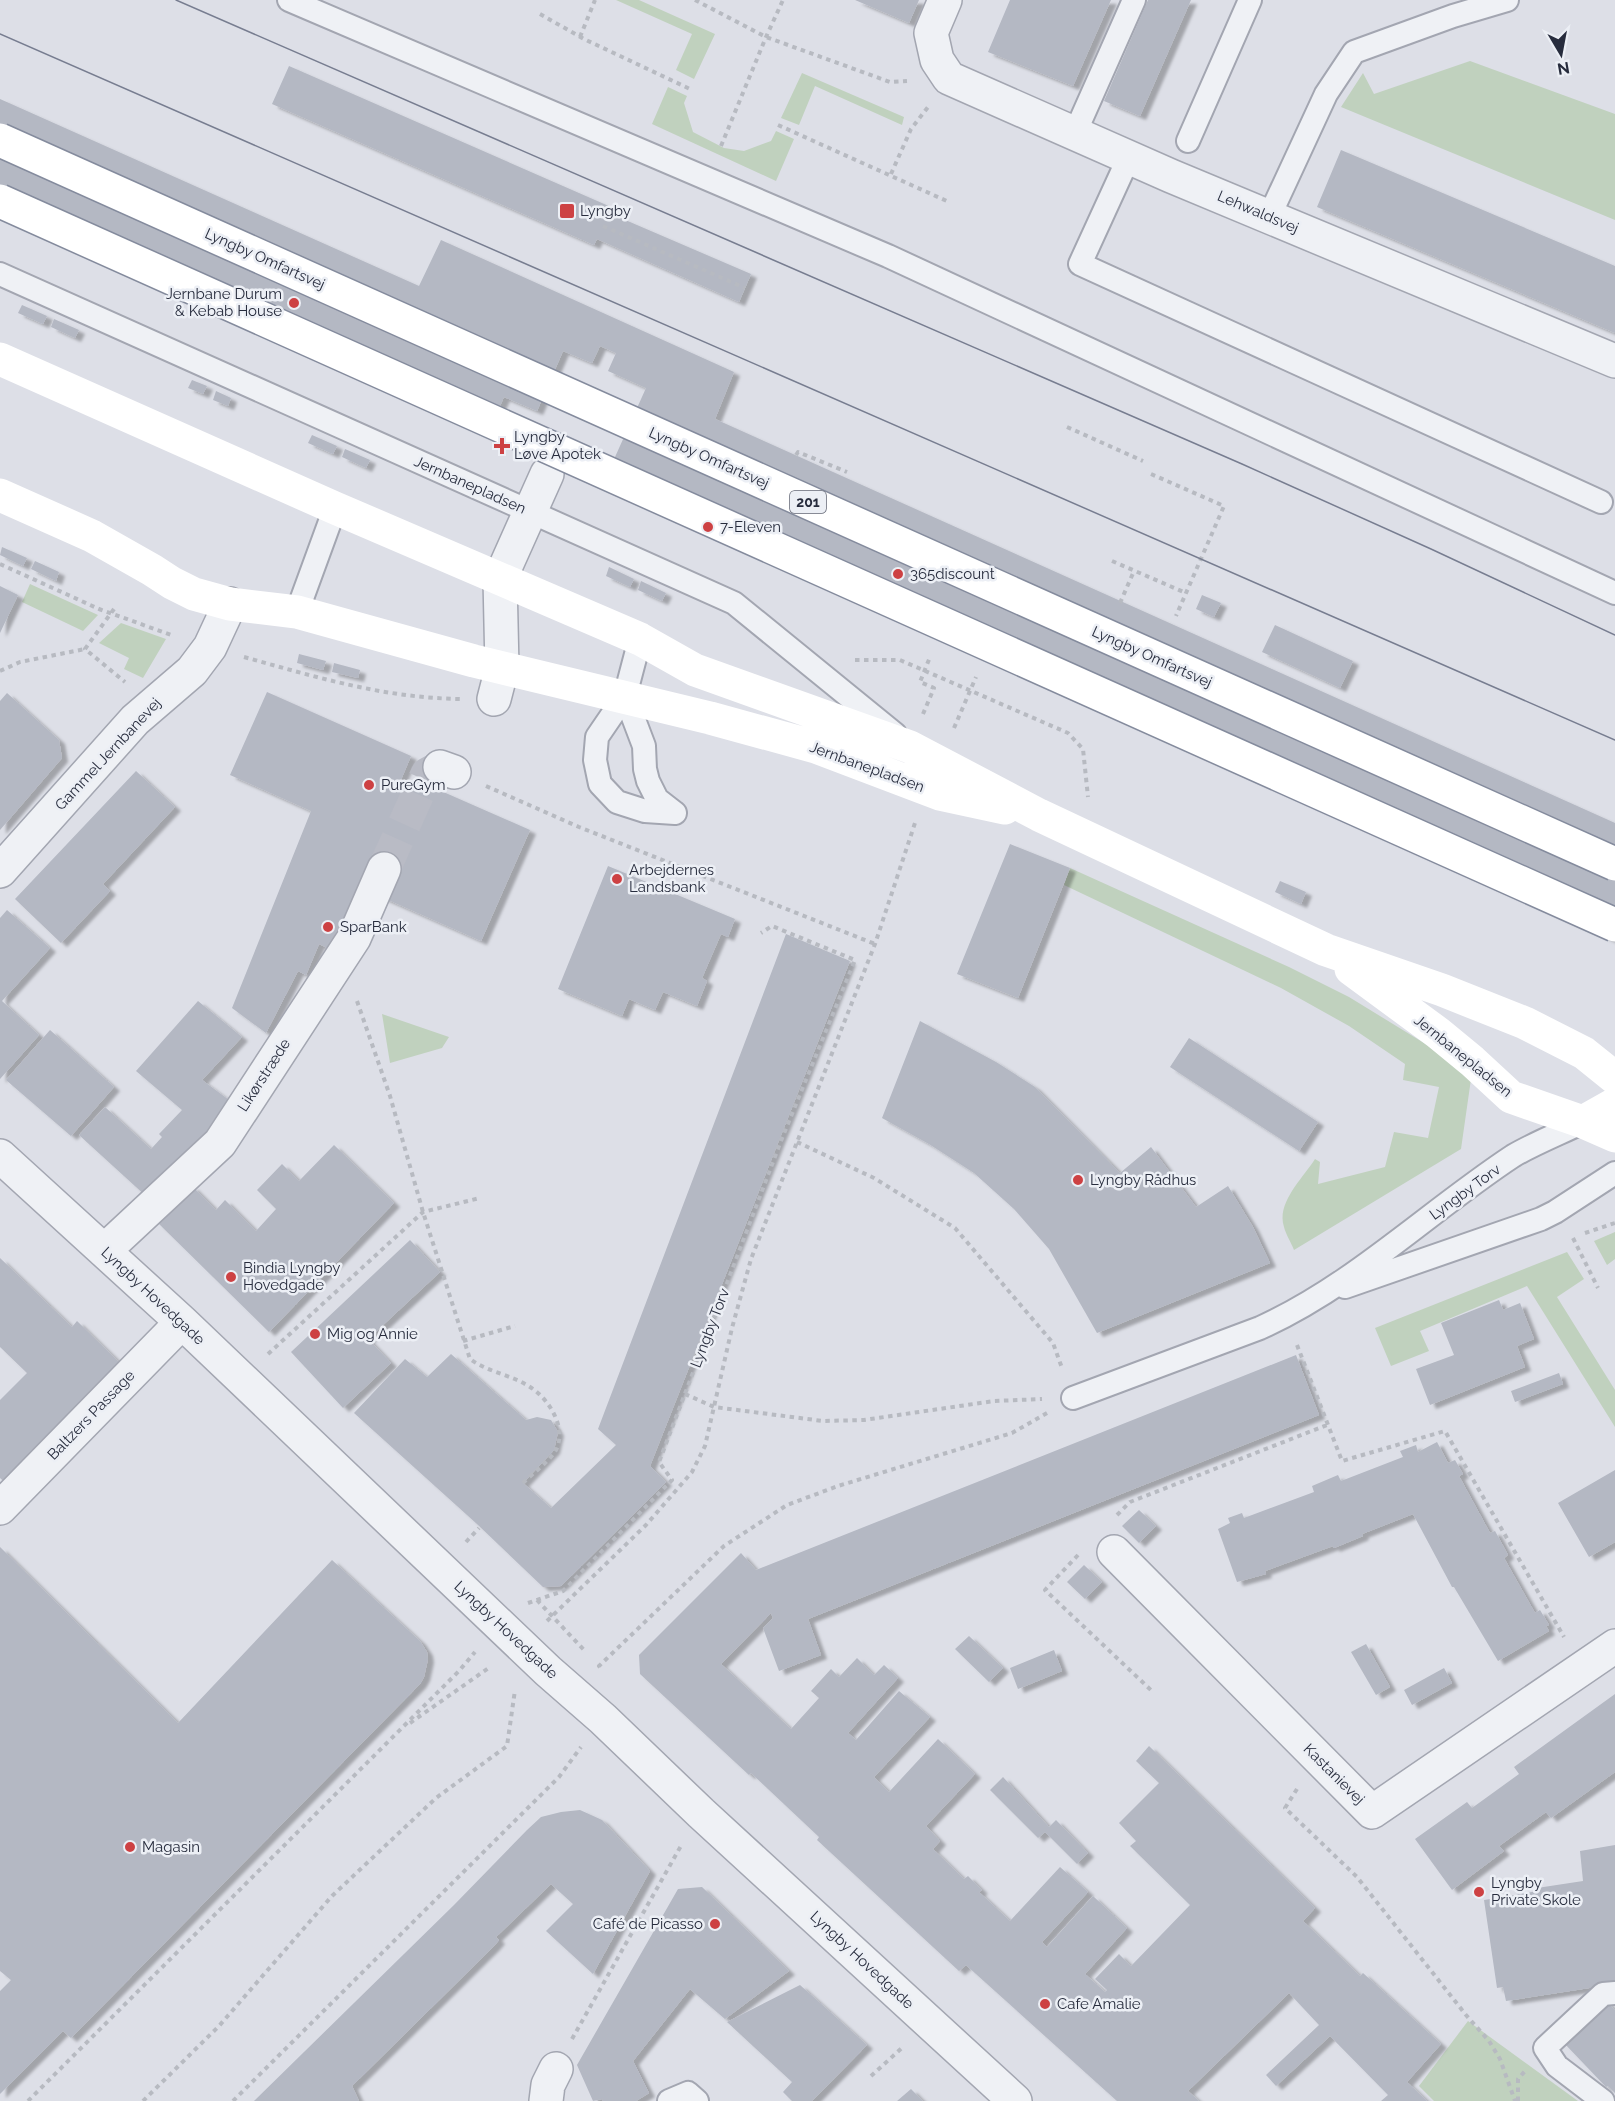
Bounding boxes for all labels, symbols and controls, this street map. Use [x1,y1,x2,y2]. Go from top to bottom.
north arrow [1531,24,1591,84]
text: N [1556,58,1571,79]
street label: Lehwaldsvej [1215,187,1301,237]
marker: Lyngby [558,202,576,220]
place label: Lyngby [580,202,631,220]
street label: Lyngby Omfartsvej [202,224,328,294]
place label: Jernbane Durum & Kebab House [166,285,282,320]
marker: Jernbane Durum & Kebab House [287,296,301,310]
street label: Lyngby Omfartsvej [646,423,772,493]
place label: Lyngby Løve Apotek [514,428,601,463]
marker: Lyngby Løve Apotek [495,439,509,453]
street label: Jernbanepladsen [411,452,529,518]
road number: 201 [790,491,826,513]
place label: 7-Eleven [720,518,781,536]
marker: 7-Eleven [701,520,715,534]
place label: 365discount [910,565,995,583]
marker: 365discount [891,567,905,581]
street label: Lyngby Omfartsvej [1089,622,1215,692]
street label: Gammel Jernbanevej [51,694,165,814]
street label: Jernbanepladsen [807,738,927,796]
place label: PureGym [381,776,446,794]
marker: PureGym [362,778,376,792]
place label: Arbejdernes Landsbank [629,861,714,896]
marker: Arbejdernes Landsbank [610,872,624,886]
place label: SparBank [340,918,407,936]
marker: SparBank [321,920,335,934]
street label: Jernbanepladsen [1411,1011,1515,1101]
street label: Likørstræde [234,1035,294,1115]
street label: Lyngby Torv [1426,1160,1504,1224]
place label: Lyngby Rådhus [1090,1171,1196,1189]
marker: Lyngby Rådhus [1071,1173,1085,1187]
street label: Lyngby Hovedgade [97,1243,209,1349]
place label: Bindia Lyngby Hovedgade [243,1259,340,1294]
marker: Bindia Lyngby Hovedgade [224,1270,238,1284]
street label: Lyngby Torv [687,1286,733,1370]
place label: Mig og Annie [327,1325,418,1343]
marker: Mig og Annie [308,1327,322,1341]
street label: Baltzers Passage [44,1366,139,1464]
street label: Lyngby Hovedgade [450,1577,562,1683]
street label: Kastanievej [1300,1740,1368,1808]
place label: Magasin [142,1838,200,1856]
marker: Magasin [123,1840,137,1854]
place label: Lyngby Private Skole [1491,1874,1581,1909]
marker: Lyngby Private Skole [1472,1885,1486,1899]
street label: Lyngby Hovedgade [806,1907,918,2013]
place label: Café de Picasso [593,1915,703,1933]
marker: Café de Picasso [708,1917,722,1931]
place label: Cafe Amalie [1057,1995,1141,2013]
marker: Cafe Amalie [1038,1997,1052,2011]

